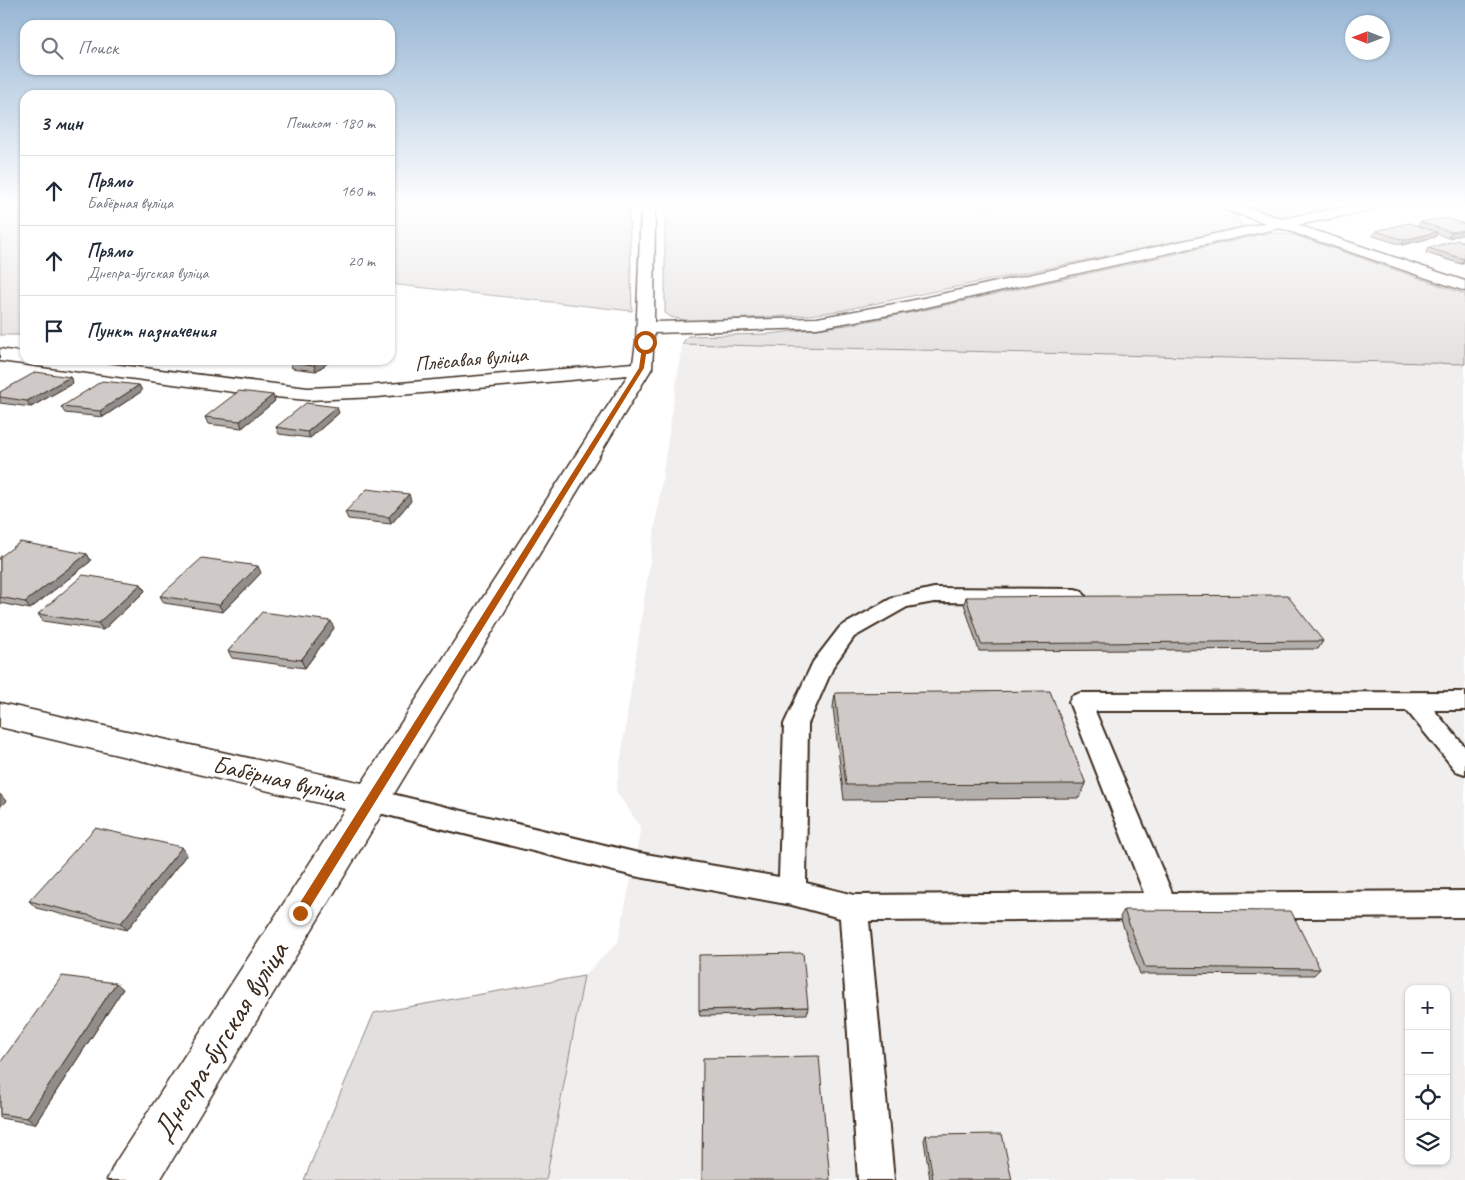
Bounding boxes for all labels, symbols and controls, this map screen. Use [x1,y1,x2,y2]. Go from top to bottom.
north arrow [1345,15,1390,60]
search box [20,20,395,75]
icon: search [38,34,66,62]
text: Поиск [78,36,118,60]
text: 3 мин [40,110,83,136]
text: Пешком · 180 m [286,113,375,133]
text: Прямо [87,169,132,193]
icon: ahead [40,177,68,205]
text: 160 m [341,181,375,201]
text: Бабёрная вуліца [87,193,173,213]
text: Прямо [87,239,132,263]
icon: ahead [40,247,68,275]
text: 20 m [348,251,375,271]
text: Днепра-бугская вуліца [87,263,209,283]
icon: arrive [40,317,68,345]
text: Пункт назначения [87,319,216,343]
route start [634,331,657,354]
street label: Плёсавая вуліца [414,341,530,377]
street label: Бабёрная вуліца [210,748,350,810]
route end [289,902,312,925]
street label: Днепра-бугская вуліца [143,933,297,1148]
map controls [1405,985,1450,1165]
button: + [1405,985,1450,1030]
button: − [1405,1030,1450,1075]
button: locate [1405,1075,1450,1120]
button: layers [1405,1120,1450,1165]

